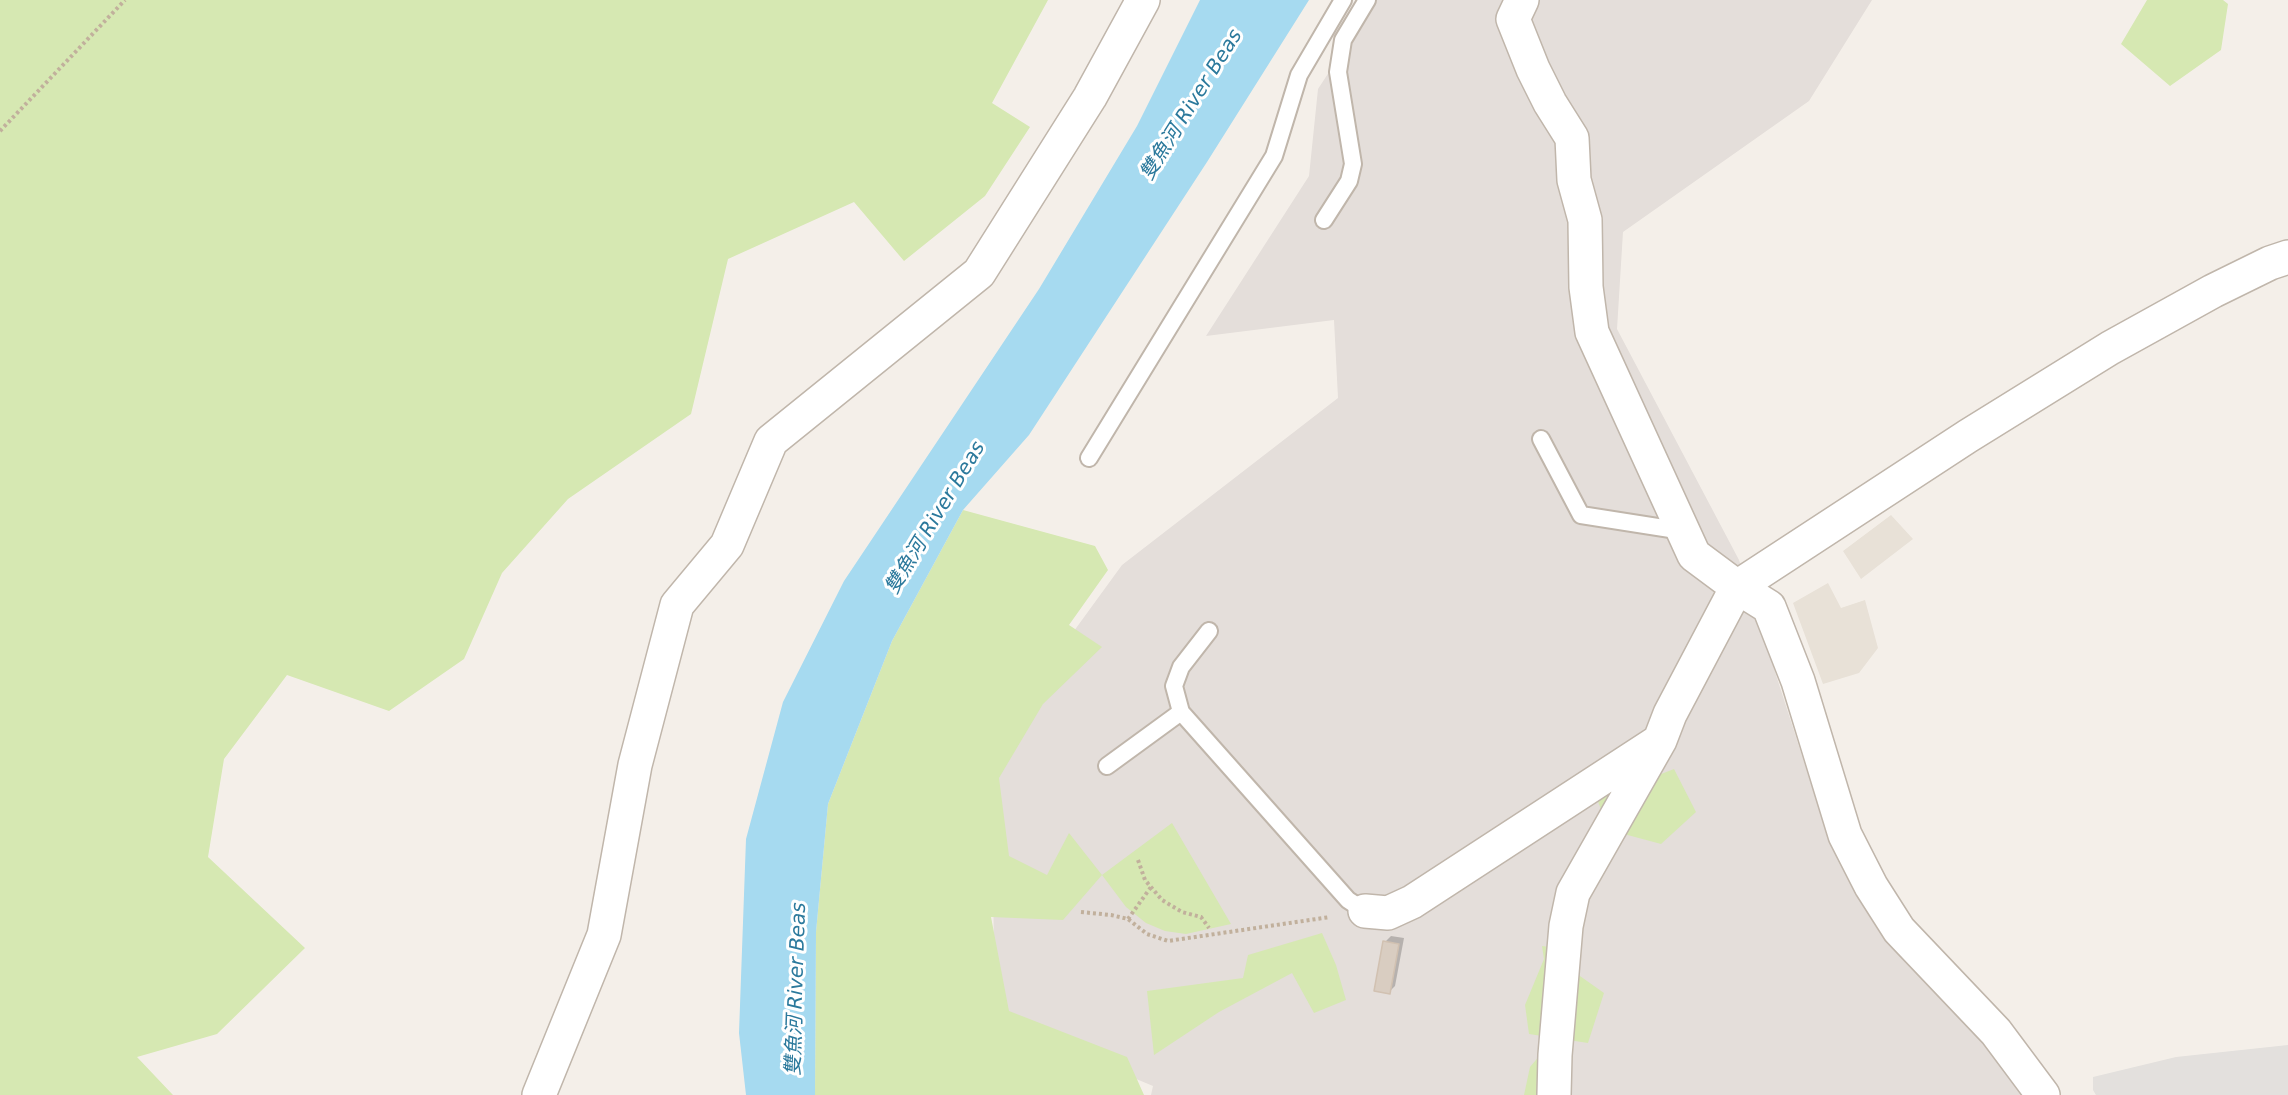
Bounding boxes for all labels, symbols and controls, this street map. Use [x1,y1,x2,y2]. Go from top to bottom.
water label: 雙魚河 River Beas [1136,25,1248,185]
water label: 雙魚河 River Beas [881,438,991,598]
water label: 雙魚河 River Beas [782,902,812,1076]

